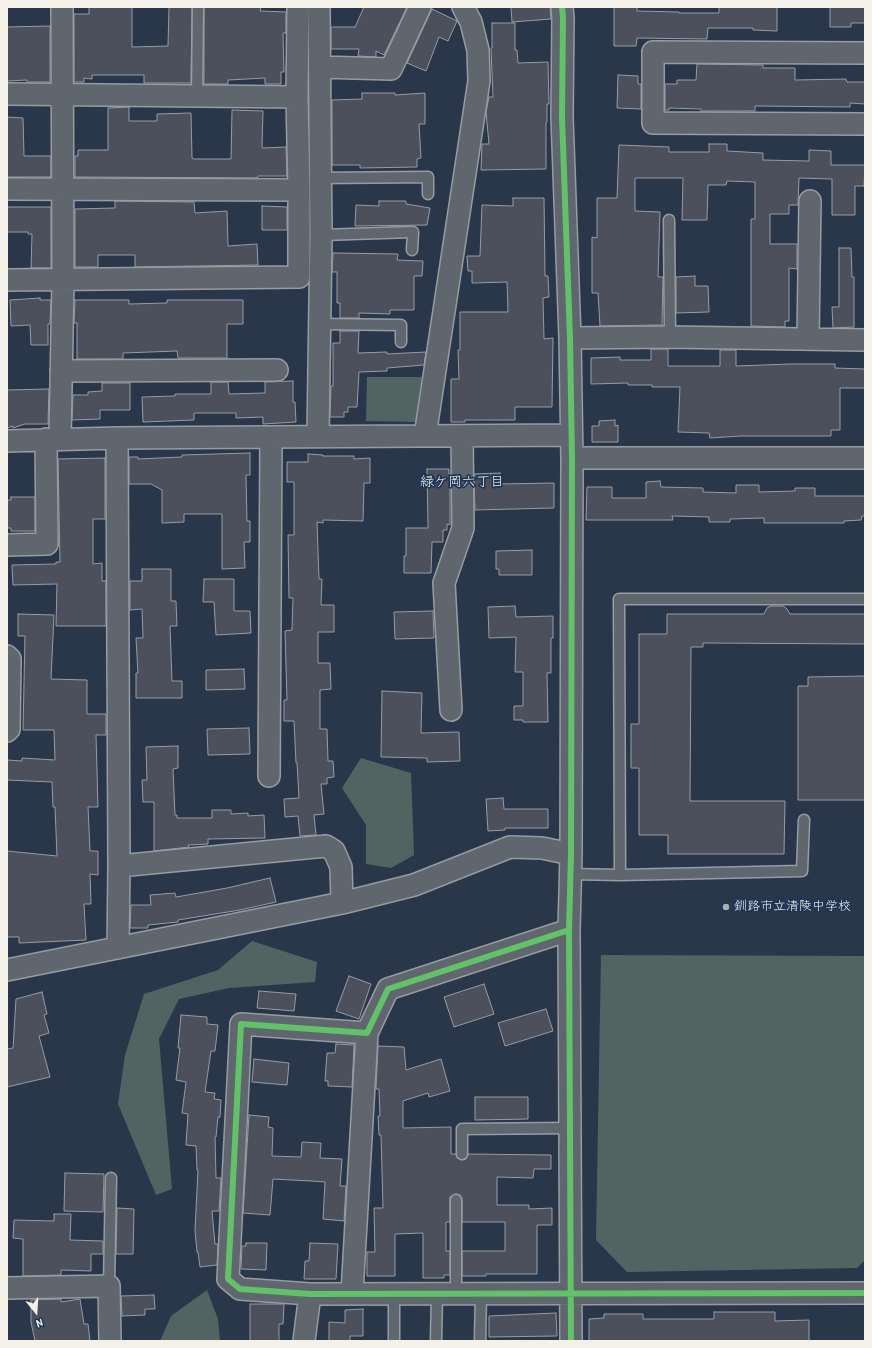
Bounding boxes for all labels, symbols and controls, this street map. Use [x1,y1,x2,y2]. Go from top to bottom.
district label: 緑ケ岡六丁目 [420,474,504,490]
place label: 釧路市立清陵中学校 [734,899,851,915]
marker: 釧路市立清陵中学校 [721,902,731,912]
north arrow [16,1292,56,1332]
text: N [35,1316,45,1331]

